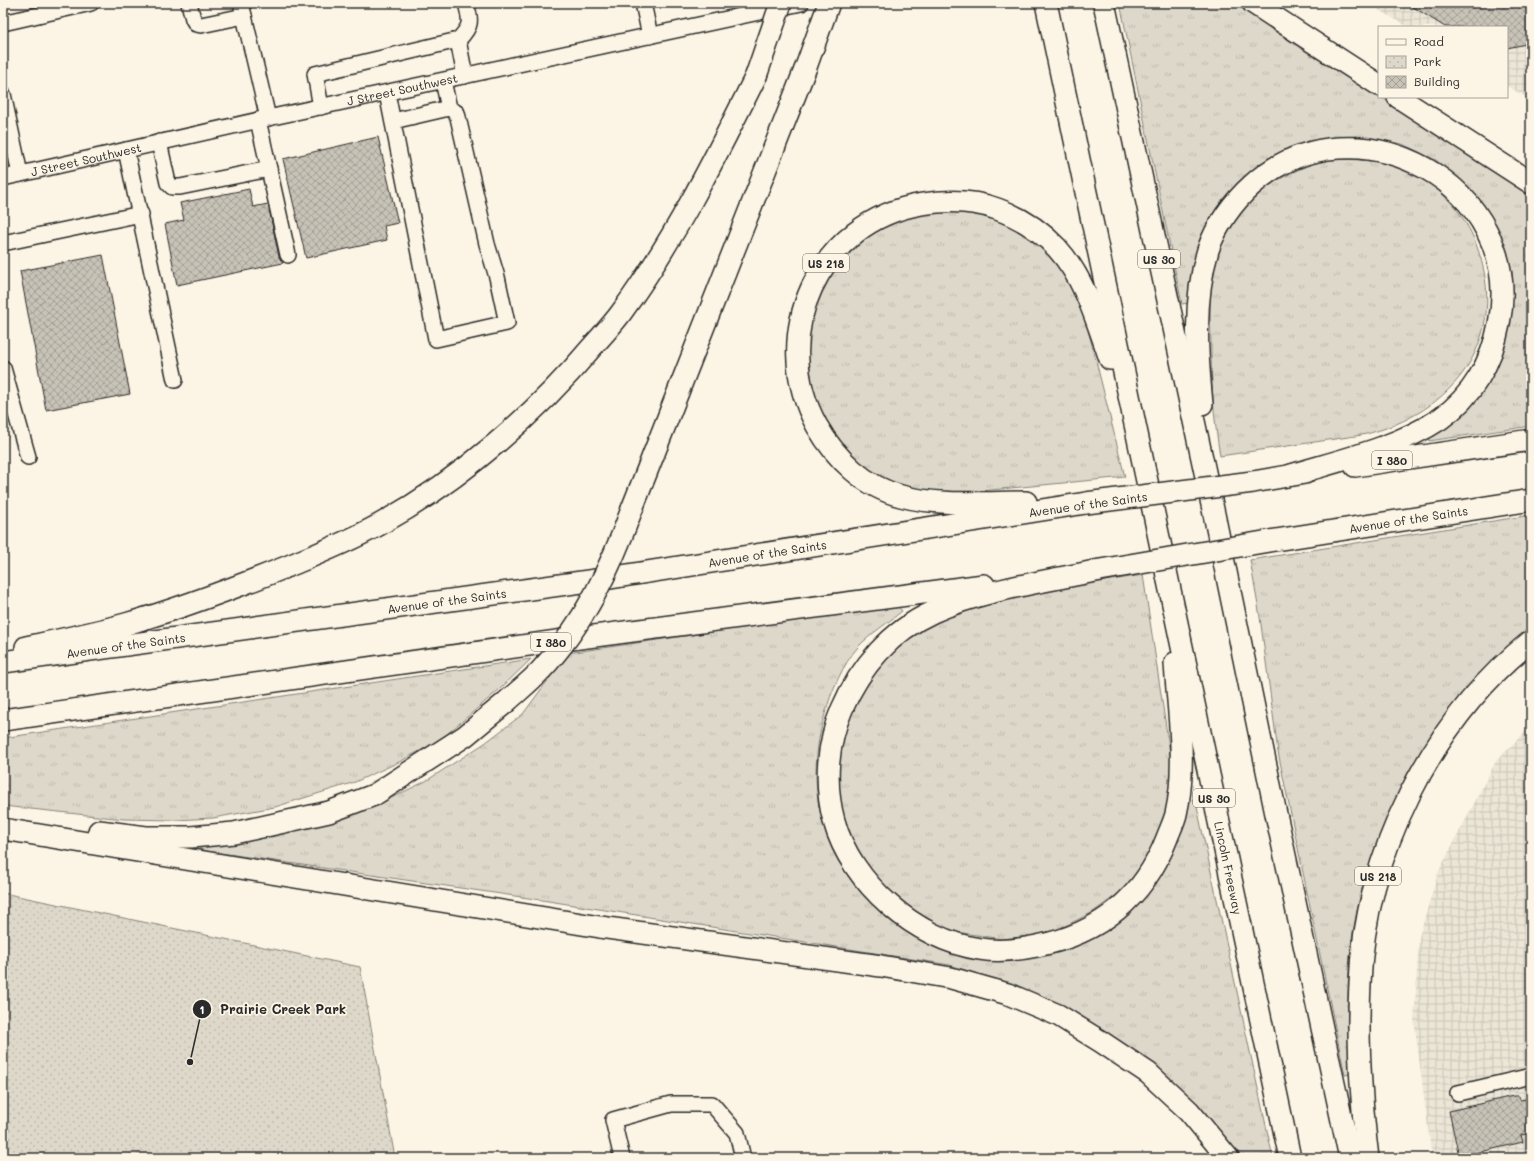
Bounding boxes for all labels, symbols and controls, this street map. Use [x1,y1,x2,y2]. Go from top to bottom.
legend [1378,26,1508,98]
text: Road [1414,33,1444,49]
text: Park [1414,53,1441,69]
street label: J Street Southwest [345,69,459,109]
text: Building [1414,73,1460,89]
street label: J Street Southwest [29,139,143,180]
road number: US 30 [1138,250,1180,268]
road number: US 218 [803,254,849,272]
road number: I 380 [1372,451,1412,469]
street label: Avenue of the Saints [1027,488,1149,520]
street label: Avenue of the Saints [1348,502,1469,536]
street label: Avenue of the Saints [707,536,828,570]
street label: Avenue of the Saints [386,584,508,617]
street label: Avenue of the Saints [65,629,187,661]
road number: I 380 [531,633,571,651]
road number: US 30 [1193,789,1235,807]
street label: Lincoln Freeway [1211,820,1246,916]
road number: US 218 [1355,867,1401,885]
callout: Prairie Creek Park [192,997,354,1022]
text: Prairie Creek Park [220,1000,346,1017]
text: 1 [199,1001,205,1017]

